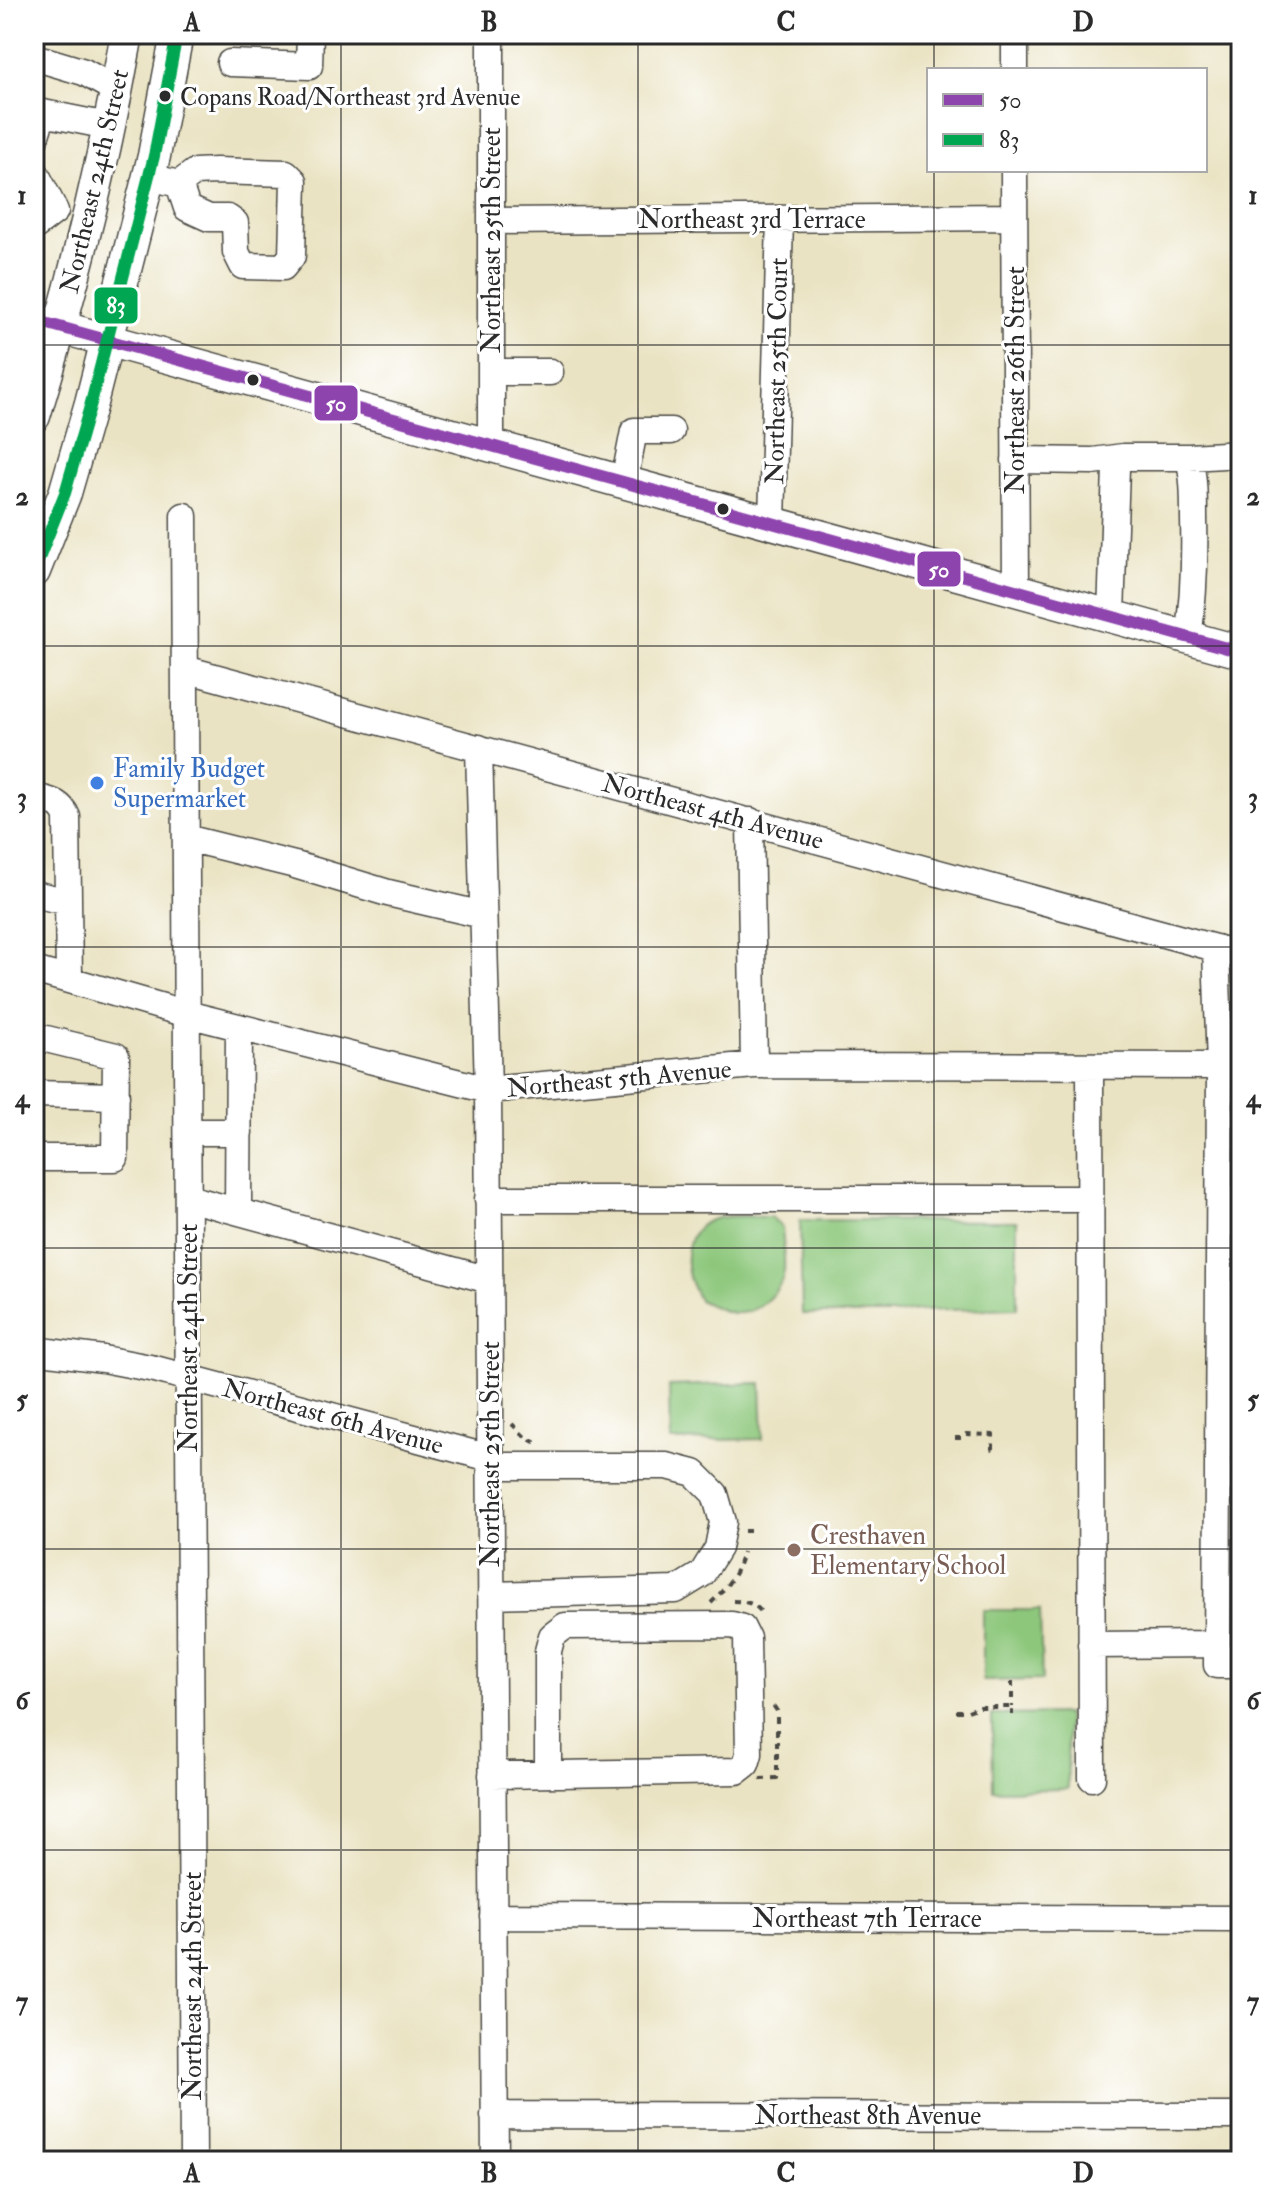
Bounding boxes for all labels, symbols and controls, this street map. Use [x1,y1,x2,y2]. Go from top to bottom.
text: A [183,7,201,39]
text: B [480,7,498,39]
text: C [776,7,796,39]
text: D [1072,7,1094,39]
street label: Northeast 24th Street [54,66,136,296]
legend [927,68,1207,172]
place label: Copans Road/Northeast 3rd Avenue [180,82,520,113]
text: 50 [999,85,1022,116]
marker: Copans Road/Northeast 3rd Avenue [157,88,173,104]
text: 83 [999,125,1019,156]
street label: Northeast 25th Street [476,127,508,353]
text: 1 [17,180,27,212]
text: 1 [1248,180,1258,212]
street label: Northeast 3rd Terrace [638,204,866,236]
street label: Northeast 25th Court [759,257,795,485]
street label: Northeast 26th Street [1000,266,1032,494]
line badge: 83 [93,286,139,325]
text: 83 [107,292,125,320]
unlabelled marker [245,372,261,388]
line badge: 50 [313,384,359,422]
text: 50 [326,390,346,418]
text: 2 [15,481,29,513]
text: 2 [1246,481,1260,513]
unlabelled marker [715,501,731,517]
line badge: 50 [916,550,962,588]
text: 50 [929,556,949,584]
place label: Family Budget Supermarket [113,753,265,816]
street label: Northeast 4th Avenue [598,767,827,857]
marker: Family Budget Supermarket [88,774,106,792]
text: 3 [17,782,27,814]
text: 3 [1248,782,1258,814]
street label: Northeast 5th Avenue [505,1053,733,1105]
text: 4 [14,1083,31,1115]
text: 4 [1245,1083,1262,1115]
street label: Northeast 24th Street [173,1224,205,1452]
street label: Northeast 25th Street [475,1341,507,1567]
street label: Northeast 6th Avenue [219,1372,447,1462]
text: 5 [16,1384,28,1416]
text: 5 [1247,1384,1259,1416]
place label: Cresthaven Elementary School [810,1520,1007,1582]
marker: Cresthaven Elementary School [785,1541,803,1559]
text: 6 [15,1685,30,1717]
text: 6 [1246,1685,1261,1717]
street label: Northeast 24th Street [177,1872,209,2100]
street label: Northeast 7th Terrace [752,1903,982,1935]
text: 7 [16,1986,28,2018]
text: 7 [1247,1986,1259,2018]
street label: Northeast 8th Avenue [755,2100,981,2132]
text: A [183,2158,201,2190]
text: B [480,2158,498,2190]
text: C [776,2158,796,2190]
text: D [1072,2158,1094,2190]

